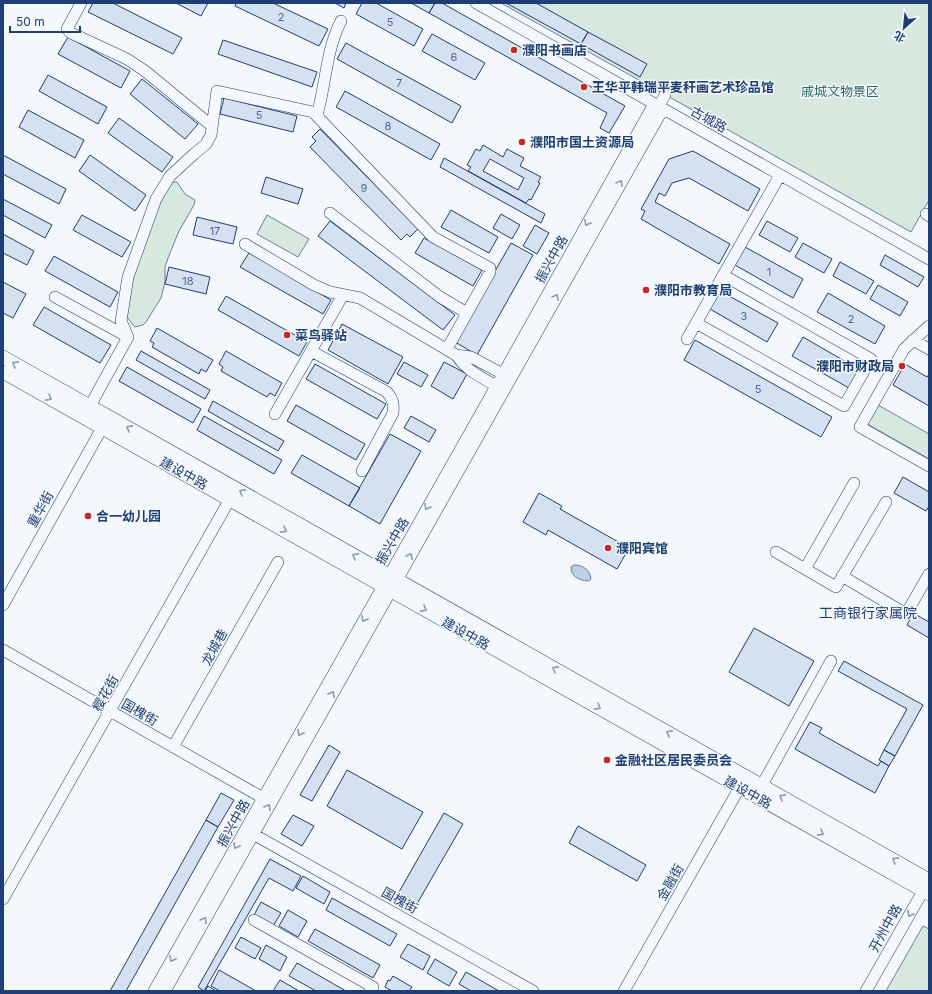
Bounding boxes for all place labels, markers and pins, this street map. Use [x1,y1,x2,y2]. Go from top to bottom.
place label: 濮阳书画店 [522,42,587,58]
marker: 濮阳书画店 [509,45,519,55]
place label: 王华平韩瑞平麦秆画艺术珍品馆 [592,79,774,95]
marker: 王华平韩瑞平麦秆画艺术珍品馆 [579,82,589,92]
place label: 濮阳市国土资源局 [530,134,634,150]
marker: 濮阳市国土资源局 [517,137,527,147]
place label: 濮阳市教育局 [654,282,732,298]
marker: 濮阳市教育局 [641,285,651,295]
place label: 菜鸟驿站 [295,327,347,343]
marker: 菜鸟驿站 [282,330,292,340]
place label: 濮阳市财政局 [816,358,894,374]
marker: 濮阳市财政局 [897,361,907,371]
place label: 合一幼儿园 [96,508,161,524]
marker: 合一幼儿园 [83,511,93,521]
place label: 濮阳宾馆 [616,540,668,556]
marker: 濮阳宾馆 [603,543,613,553]
place label: 金融社区居民委员会 [615,752,732,768]
marker: 金融社区居民委员会 [602,755,612,765]

